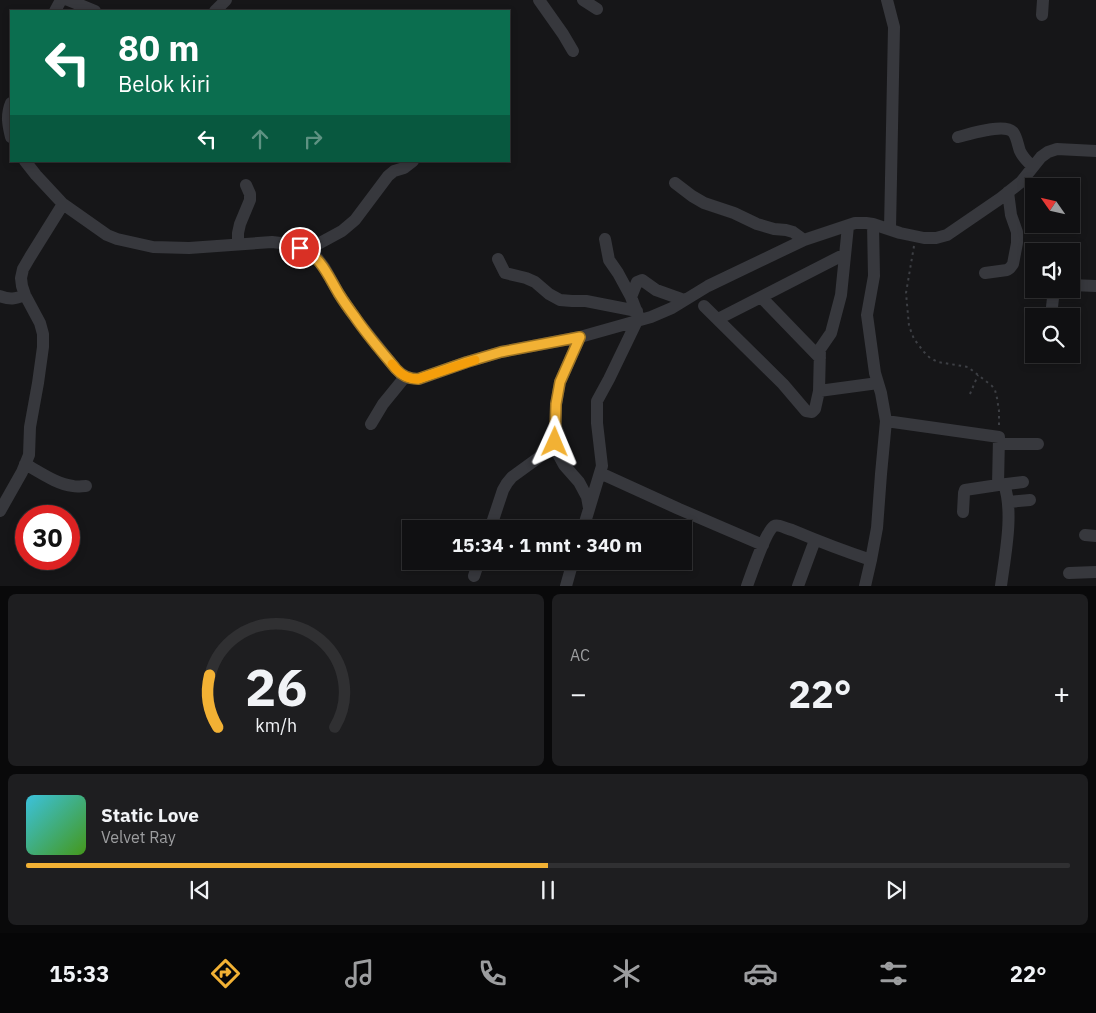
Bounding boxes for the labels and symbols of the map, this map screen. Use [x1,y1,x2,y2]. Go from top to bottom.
north arrow [1025,178,1080,232]
pin [279,227,321,269]
position arrow [528,415,580,467]
speed limit sign: 30 [15,505,80,570]

